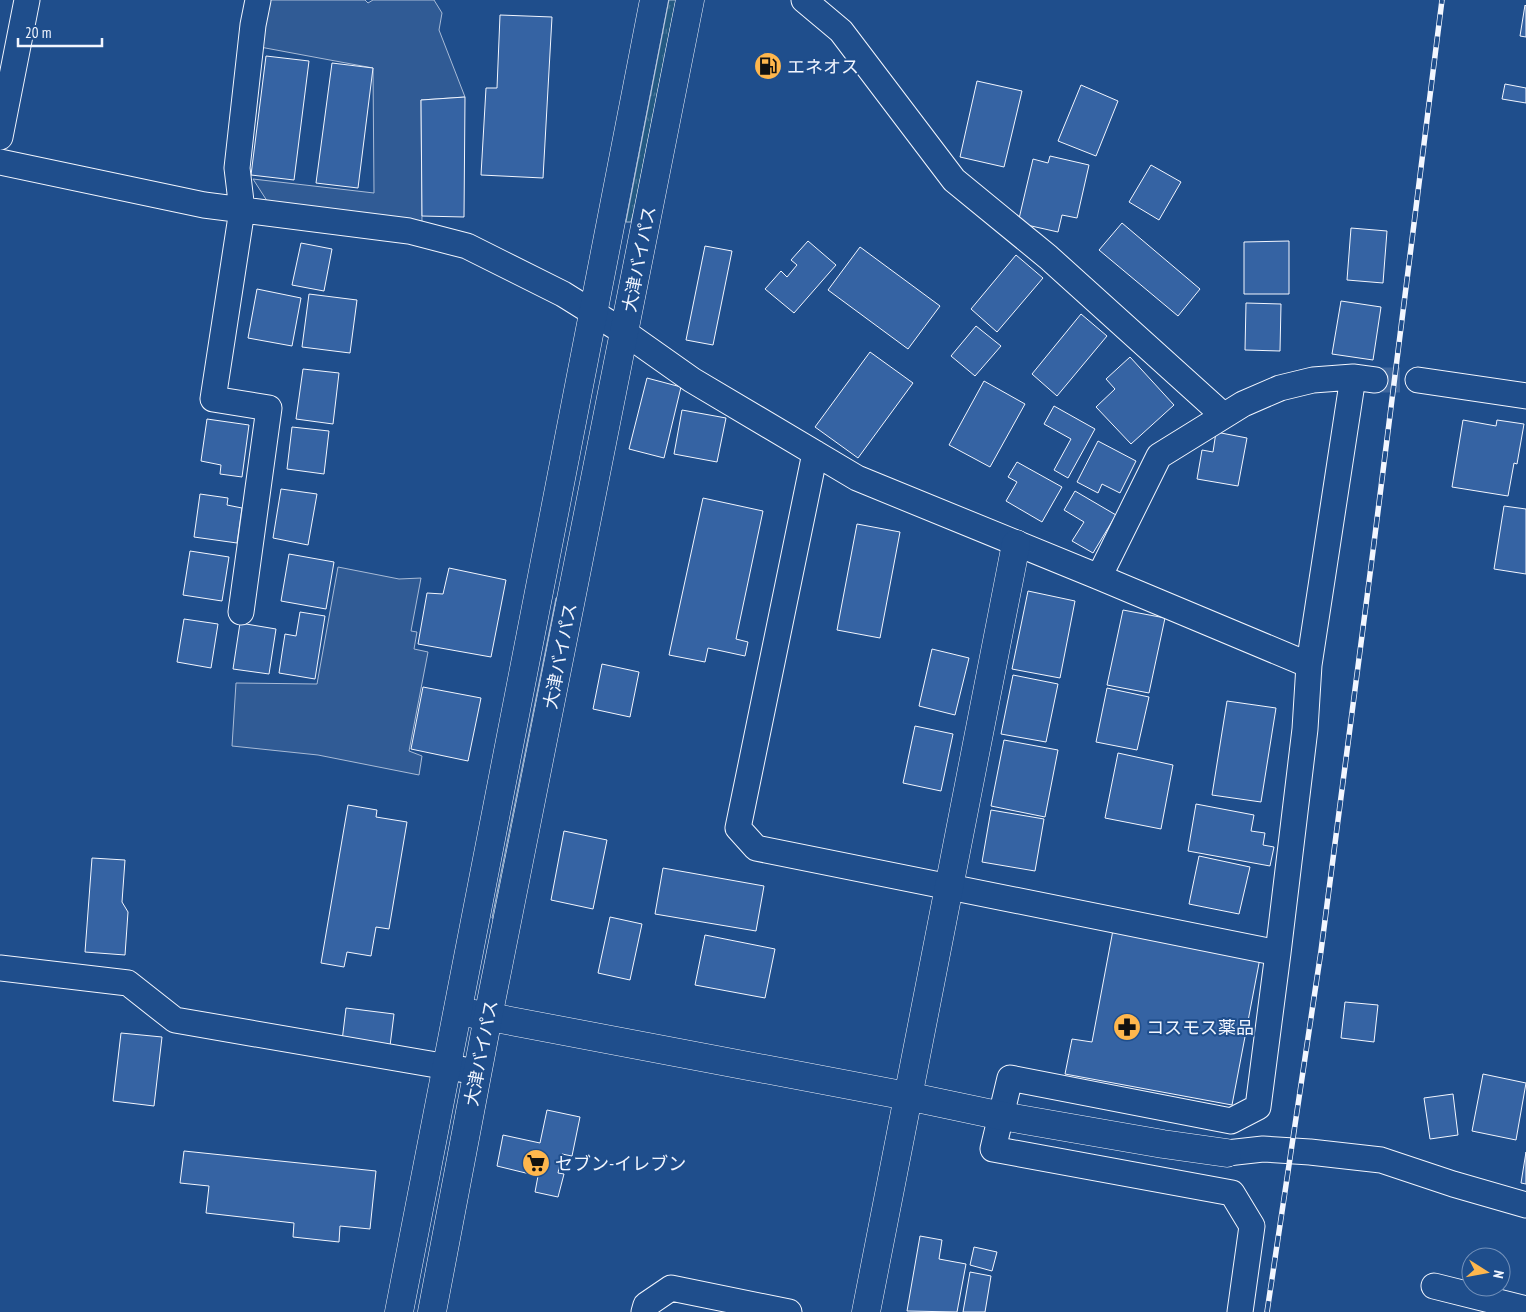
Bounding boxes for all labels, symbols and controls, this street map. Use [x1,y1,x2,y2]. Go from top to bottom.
scale bar [18,15,101,47]
text: 20 m [25,23,51,42]
fuel station icon: エネオス [753,51,783,81]
place label: エネオス [787,55,859,78]
street label: 大津バイパス [617,204,661,314]
street label: 大津バイパス [538,601,582,711]
street label: 大津バイパス [459,998,503,1108]
pharmacy icon: コスモス薬品 [1112,1012,1142,1042]
place label: コスモス薬品 [1146,1016,1254,1039]
supermarket icon: セブン-イレブン [521,1148,551,1178]
place label: セブン-イレブン [555,1152,686,1175]
north arrow [1461,1247,1511,1297]
text: N [1489,1269,1508,1280]

